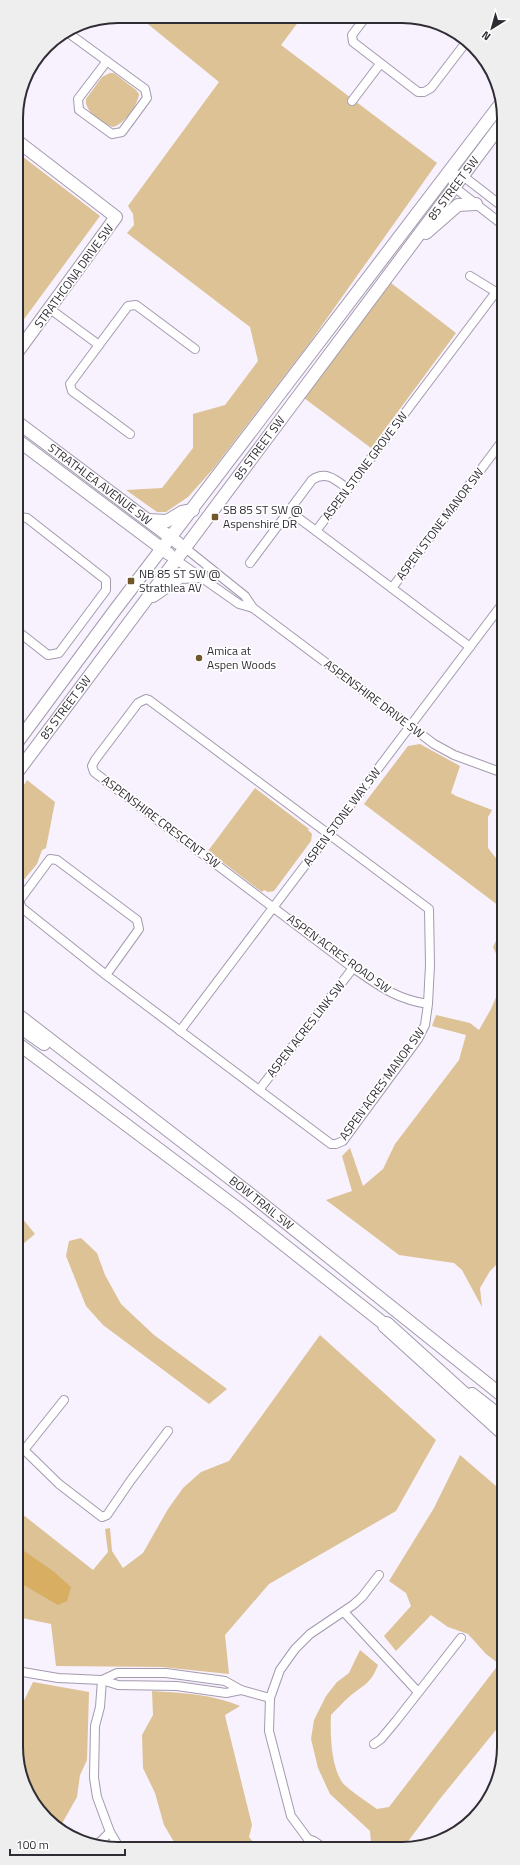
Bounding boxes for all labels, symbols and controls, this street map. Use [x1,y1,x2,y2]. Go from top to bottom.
north arrow [472,8,512,48]
text: N [478,27,494,45]
street label: 85 STREET SW [423,152,484,224]
street label: STRATHCONA DRIVE SW [29,219,118,332]
street label: ASPEN STONE GROVE SW [317,407,412,524]
street label: 85 STREET SW [229,411,290,484]
street label: STRATHLEA AVENUE SW [44,438,157,529]
street label: ASPEN STONE MANOR SW [391,463,488,584]
place label: SB 85 ST SW @ Aspenshire DR [223,500,303,533]
marker: SB 85 ST SW @ Aspenshire DR [210,512,220,522]
place label: NB 85 ST SW @ Strathlea AV [139,564,220,597]
marker: NB 85 ST SW @ Strathlea AV [126,576,136,586]
place label: Amica at Aspen Woods [207,641,277,674]
marker: Amica at Aspen Woods [194,653,204,663]
street label: ASPENSHIRE DRIVE SW [320,655,429,743]
street label: 85 STREET SW [35,671,96,743]
street label: ASPEN STONE WAY SW [298,763,385,870]
street label: ASPENSHIRE CRESCENT SW [98,771,225,873]
street label: ASPEN ACRES ROAD SW [283,909,396,998]
street label: ASPEN ACRES LINK SW [262,976,350,1081]
street label: ASPEN ACRES MANOR SW [334,1023,429,1144]
street label: BOW TRAIL SW [225,1171,298,1235]
scale bar [10,1831,125,1857]
text: 100 m [16,1835,49,1854]

